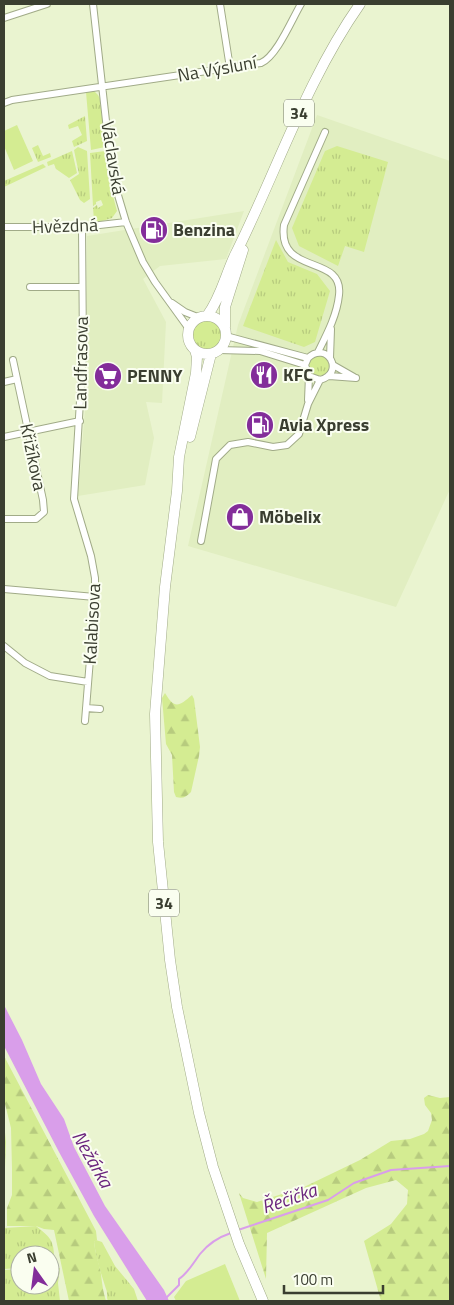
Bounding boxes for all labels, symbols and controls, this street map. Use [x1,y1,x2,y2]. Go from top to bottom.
street label: Na Výsluní [175,48,261,89]
road number: 34 [284,100,314,126]
street label: Václavská [94,119,133,197]
street label: Hvězdná [32,211,98,240]
fuel station icon: Benzina [139,215,169,245]
place label: Benzina [173,216,235,243]
street label: Landfrasova [66,316,95,410]
restaurant icon: KFC [249,360,279,390]
supermarket icon: PENNY [93,361,123,391]
place label: KFC [283,361,313,388]
place label: PENNY [127,362,184,389]
fuel station icon: Avia Xpress [245,410,275,440]
place label: Avia Xpress [279,411,369,438]
street label: Křižíkova [13,421,54,493]
shop icon: Möbelix [225,502,255,532]
place label: Möbelix [259,503,321,530]
street label: Kalabisova [76,583,107,665]
road number: 34 [149,890,179,916]
water label: Nežárka [65,1125,122,1194]
water label: Řečička [257,1174,322,1220]
north arrow [10,1245,60,1295]
text: N [24,1246,39,1268]
scale bar [284,1262,383,1294]
text: 100 m [292,1268,333,1291]

